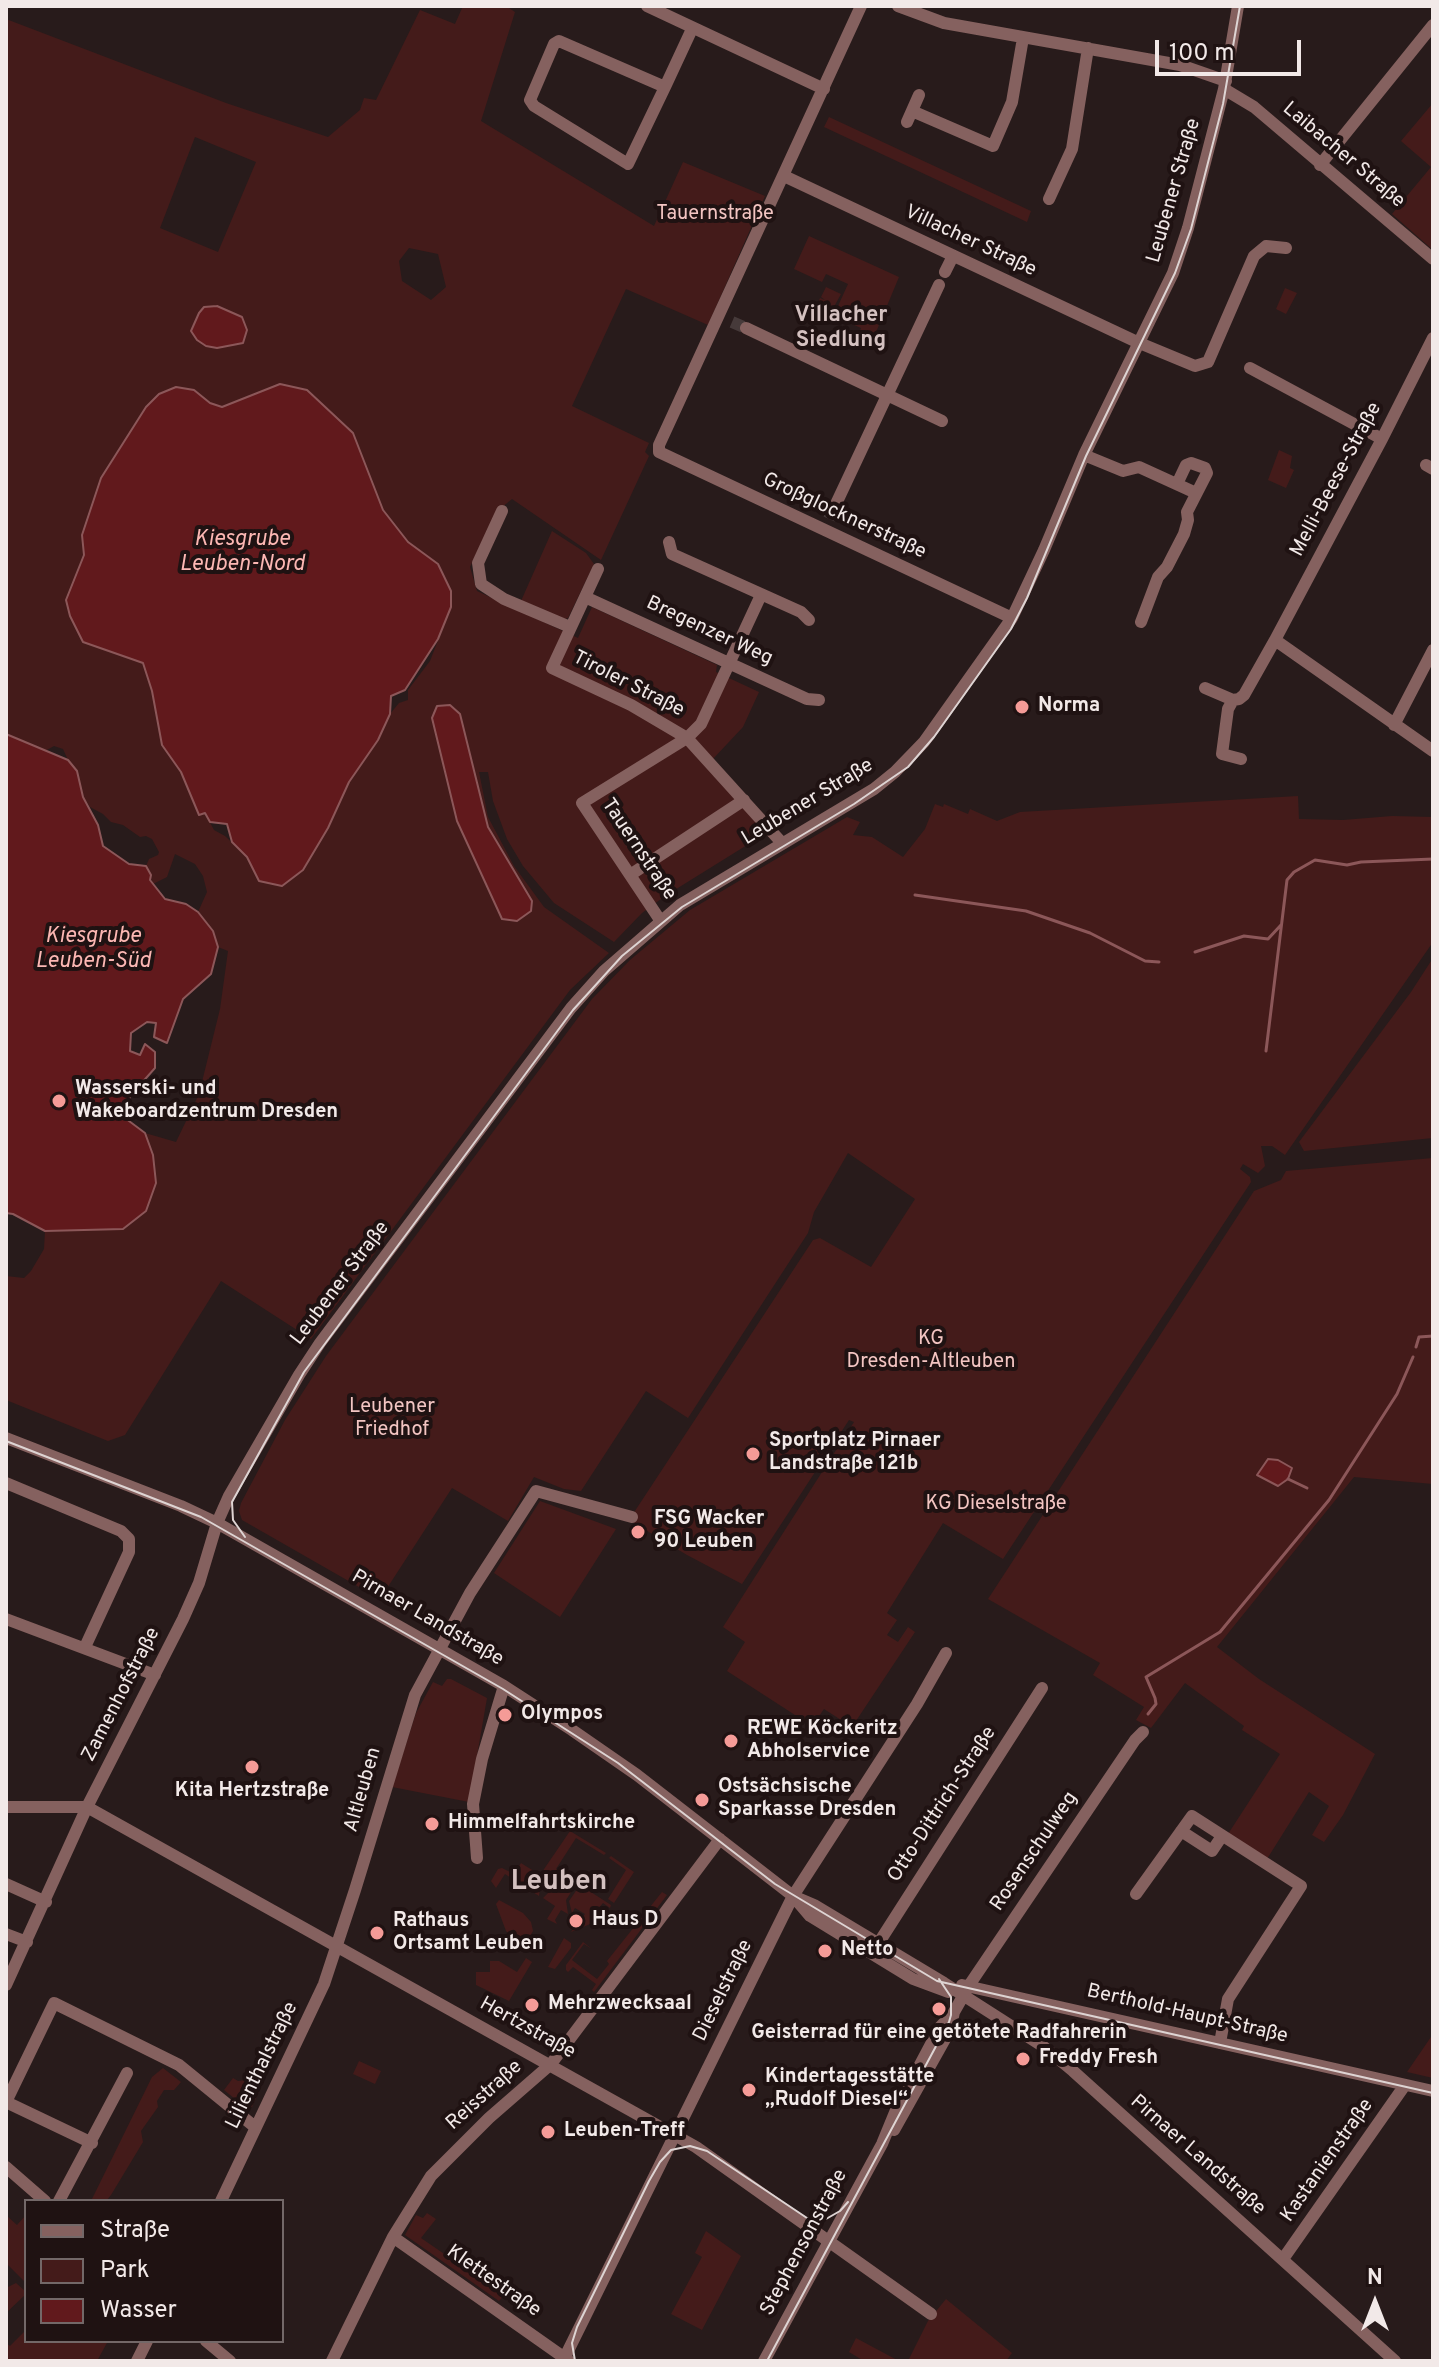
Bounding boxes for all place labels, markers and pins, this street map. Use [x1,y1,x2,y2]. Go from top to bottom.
place label: Norma [1038,695,1100,719]
marker: Norma [1013,698,1031,716]
place label: Wasserski- und Wakeboardzentrum Dresden [75,1078,338,1125]
marker: Wasserski- und Wakeboardzentrum Dresden [50,1092,68,1110]
place label: Sportplatz Pirnaer Landstraße 121b [769,1430,940,1477]
marker: Sportplatz Pirnaer Landstraße 121b [744,1445,762,1463]
place label: FSG Wacker 90 Leuben [654,1508,764,1555]
marker: FSG Wacker 90 Leuben [629,1523,647,1541]
place label: Olympos [521,1703,603,1727]
marker: Olympos [496,1706,514,1724]
place label: REWE Köckeritz Abholservice [747,1718,898,1765]
marker: REWE Köckeritz Abholservice [722,1732,740,1750]
marker: Kita Hertzstraße [243,1758,261,1776]
place label: Ostsächsische Sparkasse Dresden [718,1776,896,1823]
place label: Kita Hertzstraße [175,1780,329,1804]
marker: Ostsächsische Sparkasse Dresden [693,1791,711,1809]
place label: Himmelfahrtskirche [448,1812,635,1836]
marker: Himmelfahrtskirche [423,1815,441,1833]
place label: Haus D [592,1909,658,1933]
place label: Rathaus Ortsamt Leuben [393,1910,544,1957]
marker: Haus D [567,1912,585,1930]
marker: Rathaus Ortsamt Leuben [368,1924,386,1942]
place label: Netto [841,1939,893,1963]
marker: Netto [816,1942,834,1960]
place label: Mehrzwecksaal [548,1993,692,2017]
marker: Mehrzwecksaal [523,1996,541,2014]
marker: Geisterrad für eine getötete Radfahrerin [930,2000,948,2018]
place label: Geisterrad für eine getötete Radfahrerin [751,2022,1127,2046]
place label: Freddy Fresh [1039,2047,1158,2071]
marker: Freddy Fresh [1014,2050,1032,2068]
place label: Kindertagesstätte „Rudolf Diesel“ [765,2066,934,2113]
marker: Kindertagesstätte „Rudolf Diesel“ [740,2081,758,2099]
place label: Leuben-Treff [564,2120,685,2144]
marker: Leuben-Treff [539,2123,557,2141]

